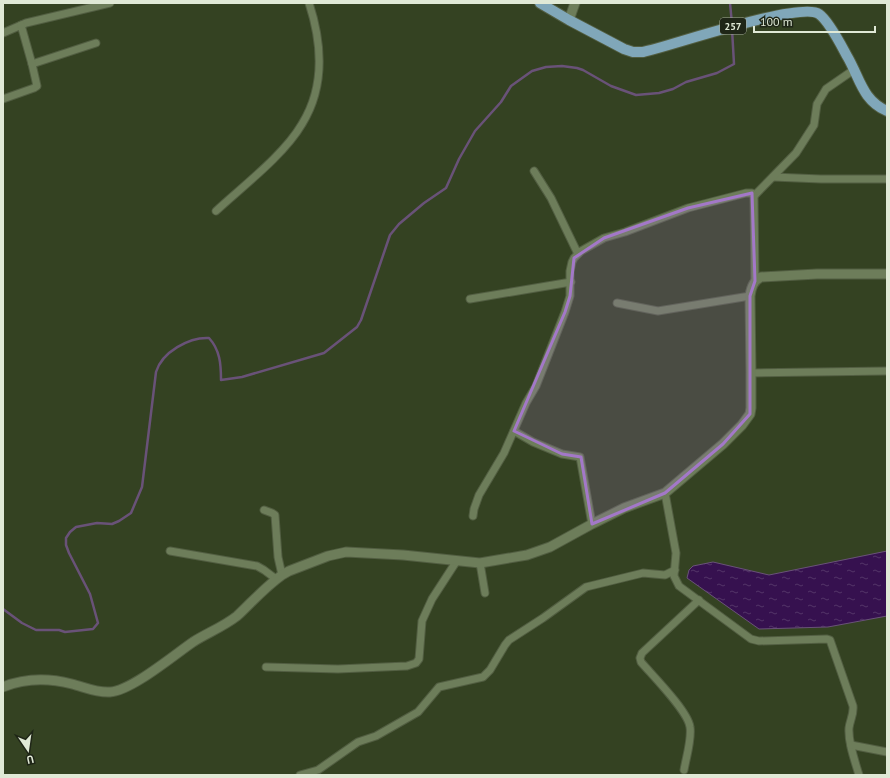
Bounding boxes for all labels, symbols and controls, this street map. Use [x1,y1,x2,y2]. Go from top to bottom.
scale bar [754,8,875,34]
text: 100 m [760,14,793,29]
road number: 257 [720,18,746,34]
north arrow [8,730,48,770]
text: U [25,752,35,767]

